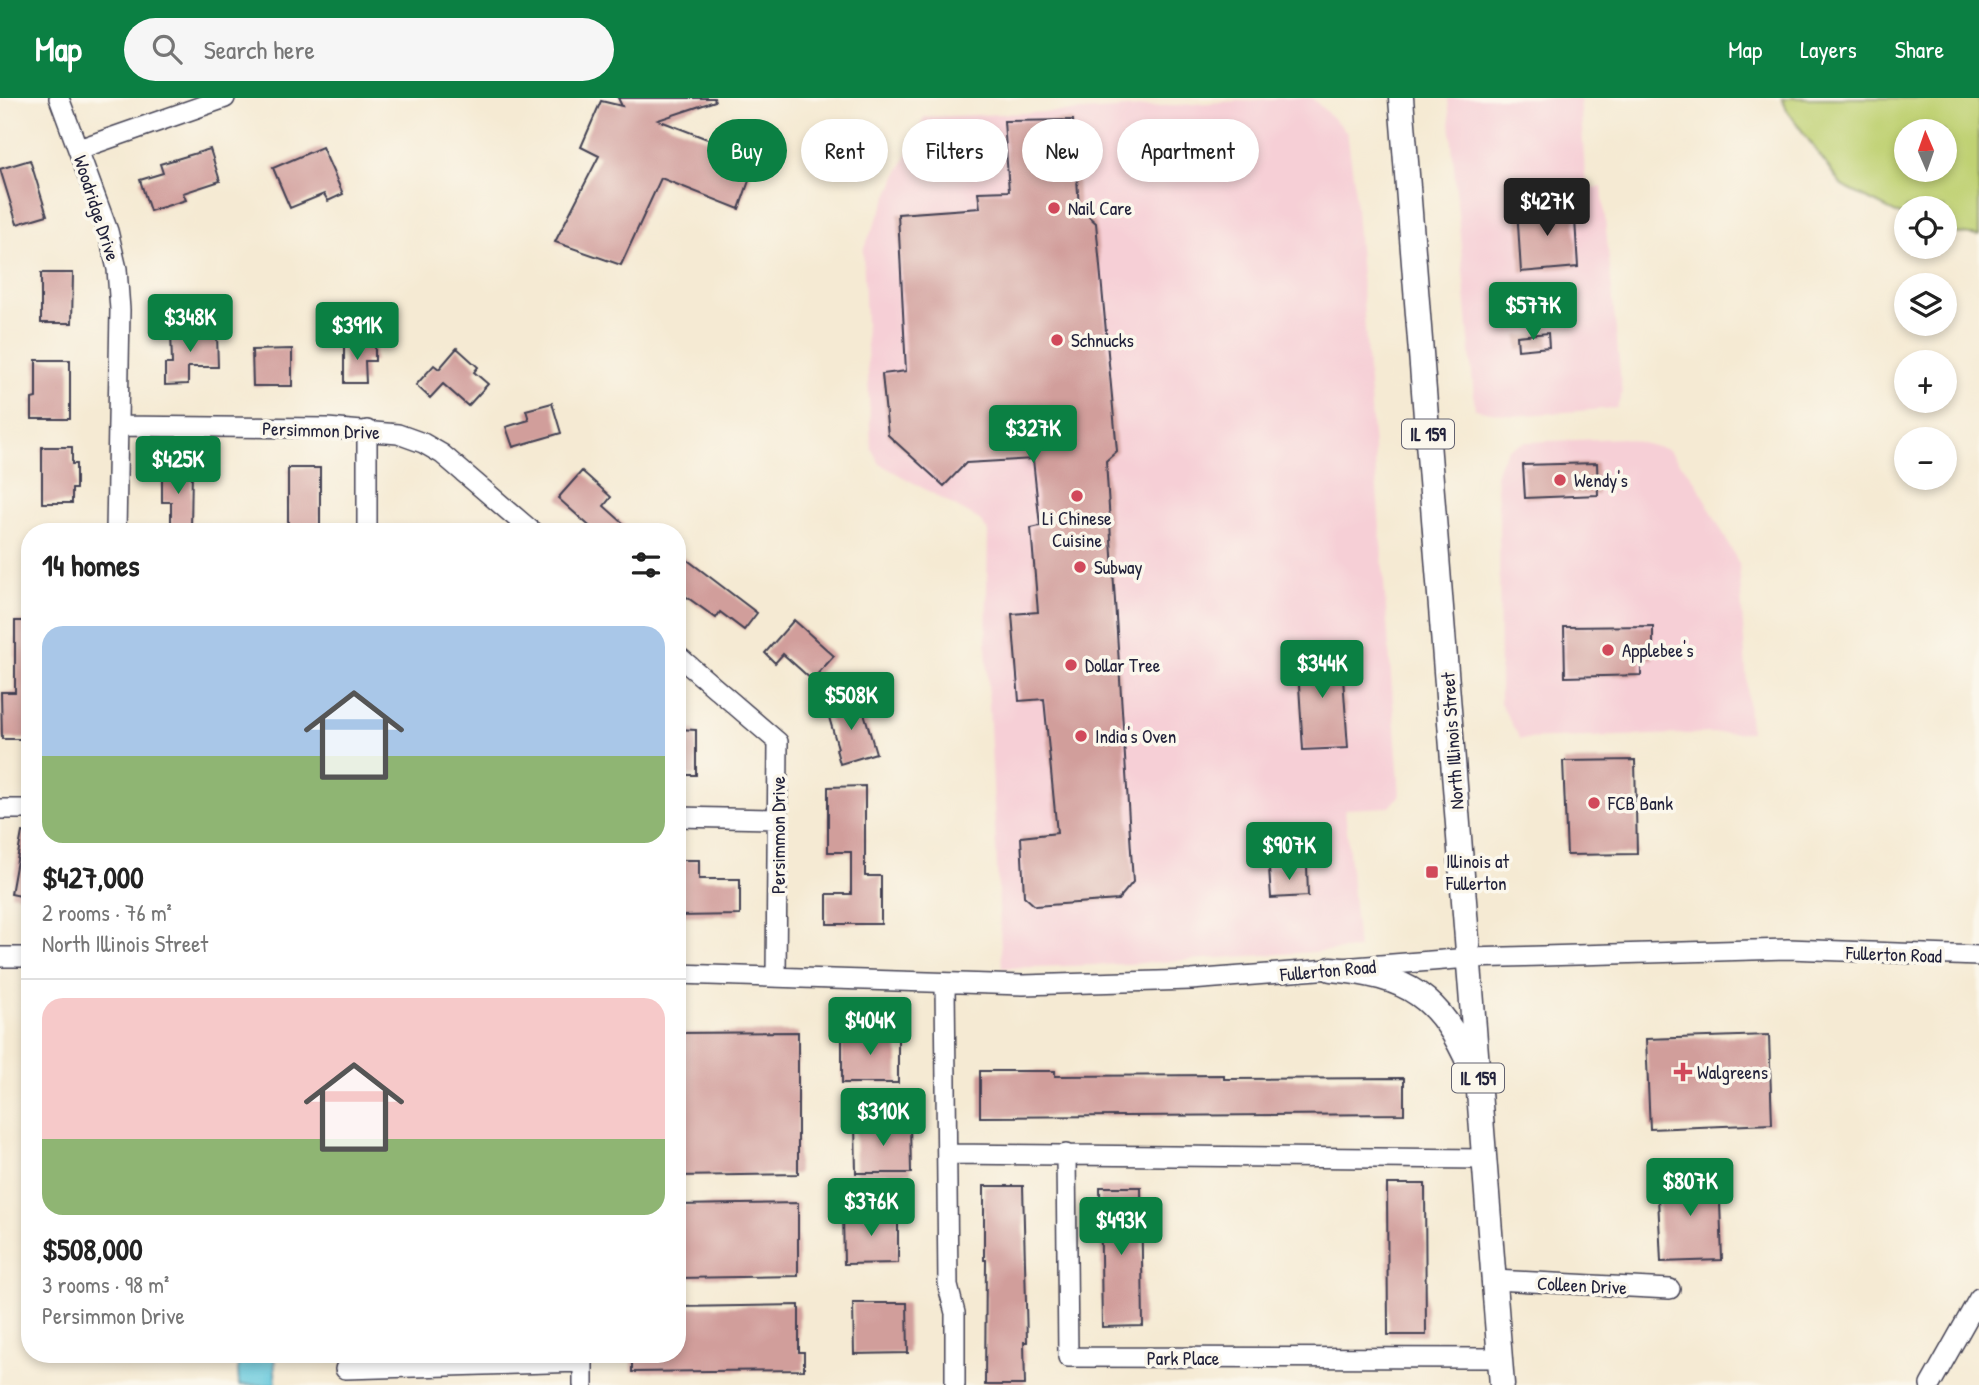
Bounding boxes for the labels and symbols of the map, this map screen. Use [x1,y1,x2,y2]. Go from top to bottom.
north arrow [1894,119,1956,182]
street label: Woodridge Drive [68,152,126,265]
pin: $427K [1498,178,1596,238]
place label: Nail Care [1068,195,1132,221]
marker: Nail Care [1046,200,1062,216]
pin: $577K [1484,282,1582,342]
pin: $348K [141,294,239,354]
pin: $391K [308,302,406,362]
place label: Schnucks [1071,327,1134,353]
marker: Schnucks [1049,332,1065,348]
pin: $327K [984,406,1082,465]
street label: Persimmon Drive [262,415,381,445]
road number: IL 159 [1402,420,1454,448]
pin: $425K [129,436,227,496]
place label: Wendy's [1574,467,1628,493]
marker: Wendy's [1552,472,1568,488]
marker: Li Chinese Cuisine [1069,488,1085,504]
place label: Li Chinese Cuisine [1042,505,1112,553]
place label: Subway [1094,554,1142,580]
marker: Subway [1072,559,1088,575]
place label: Applebee's [1622,637,1694,663]
pin: $344K [1273,640,1371,700]
marker: Applebee's [1600,642,1616,658]
place label: Dollar Tree [1085,652,1161,678]
marker: Dollar Tree [1063,657,1079,673]
street label: North Illinois Street [1434,671,1470,810]
pin: $508K [802,672,900,732]
place label: India's Oven [1095,723,1176,749]
marker: India's Oven [1073,728,1089,744]
street label: Persimmon Drive [765,776,791,894]
place label: FCB Bank [1607,790,1673,816]
marker: FCB Bank [1586,795,1602,811]
pin: $907K [1240,822,1338,882]
place label: Illinois at Fullerton [1445,848,1510,896]
marker: Illinois at Fullerton [1424,864,1440,880]
street label: Fullerton Road [1845,939,1943,969]
street label: Fullerton Road [1278,953,1378,987]
pin: $404K [821,998,919,1057]
place label: Walgreens [1697,1059,1768,1085]
road number: IL 159 [1452,1063,1504,1093]
marker: Walgreens [1675,1064,1691,1080]
pin: $310K [834,1088,932,1148]
pin: $807K [1641,1158,1739,1218]
pin: $376K [822,1178,920,1238]
pin: $493K [1072,1198,1170,1257]
street label: Colleen Drive [1536,1270,1628,1300]
street label: Park Place [1147,1345,1220,1371]

